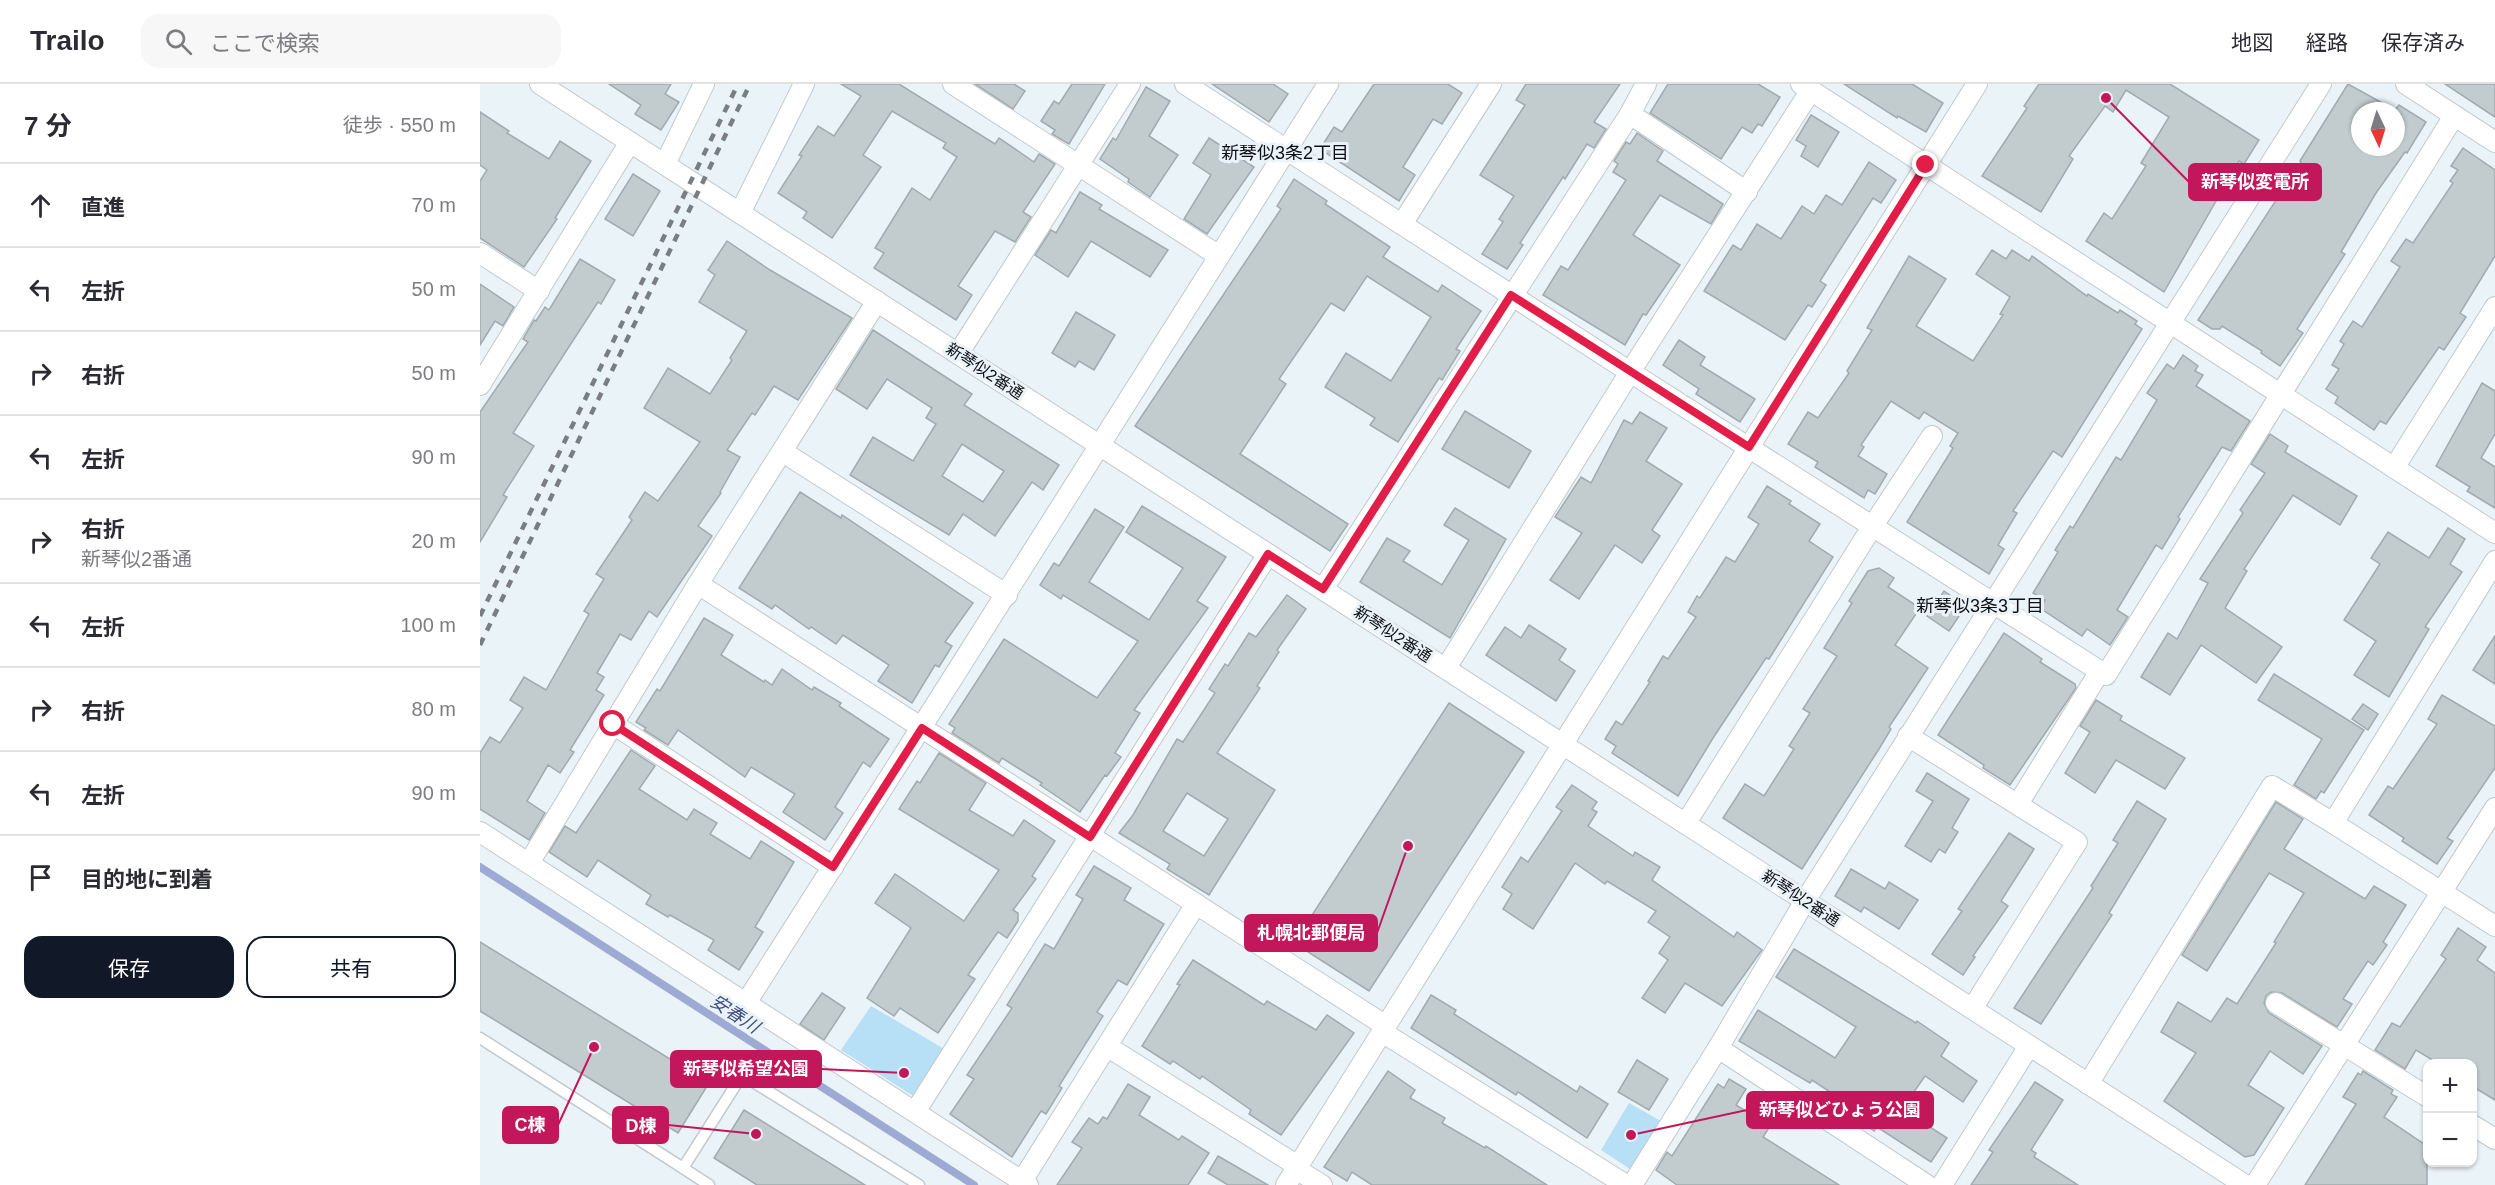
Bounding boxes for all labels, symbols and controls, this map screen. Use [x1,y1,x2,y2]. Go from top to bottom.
search box [141,14,561,68]
text: Trailo [30,25,105,56]
icon: search [162,25,195,58]
text: ここで検索 [210,31,320,56]
text: 地図 [2231,31,2273,54]
text: 経路 [2306,31,2348,54]
text: 保存済み [2381,31,2465,54]
north arrow [2351,102,2405,156]
text: 7 分 [24,111,72,141]
text: 徒歩 · 550 m [343,114,456,136]
district label: 新琴似3条2丁目 [1221,143,1349,163]
route end [1912,151,1938,177]
callout: 新琴似変電所 [2189,164,2321,200]
text: 新琴似変電所 [2201,172,2309,192]
icon: ahead [24,189,57,222]
text: 70 m [412,194,456,216]
text: 直進 [81,195,125,220]
icon: left [24,273,57,306]
text: 50 m [412,278,456,300]
text: 左折 [81,279,125,304]
street label: 新琴似2番通 [943,340,1027,402]
icon: right [24,357,57,390]
text: 50 m [412,362,456,384]
text: 右折 [81,363,125,388]
icon: left [24,441,57,474]
text: 90 m [412,446,456,468]
text: 左折 [81,447,125,472]
text: 右折 [81,517,125,542]
icon: right [24,525,57,558]
text: 20 m [412,530,456,552]
text: 新琴似2番通 [81,548,192,570]
district label: 新琴似3条3丁目 [1916,596,2044,616]
street label: 新琴似2番通 [1351,603,1435,665]
icon: left [24,609,57,642]
text: 100 m [400,614,456,636]
text: 左折 [81,615,125,640]
icon: right [24,693,57,726]
text: 80 m [412,698,456,720]
text: 右折 [81,699,125,724]
route start [599,710,625,736]
icon: left [24,777,57,810]
text: 90 m [412,782,456,804]
text: 左折 [81,783,125,808]
icon: arrive [24,861,57,894]
text: 目的地に到着 [81,867,213,892]
street label: 新琴似2番通 [1759,867,1843,929]
callout: 札幌北郵便局 [1245,915,1377,951]
text: 札幌北郵便局 [1257,923,1365,943]
button: 保存 [24,936,234,998]
button: 共有 [246,936,456,998]
water label: 安春川 [707,991,765,1038]
callout: 新琴似希望公園 [671,1051,821,1087]
text: 新琴似希望公園 [683,1059,809,1079]
map controls [2423,1059,2477,1167]
button: + [2423,1059,2477,1113]
callout: 新琴似どひょう公園 [1747,1092,1933,1128]
text: 新琴似どひょう公園 [1759,1100,1921,1120]
callout: C棟 [503,1107,558,1143]
callout: D棟 [613,1107,668,1143]
button: − [2423,1113,2477,1167]
text: C棟 [515,1115,546,1135]
text: D棟 [626,1116,657,1136]

